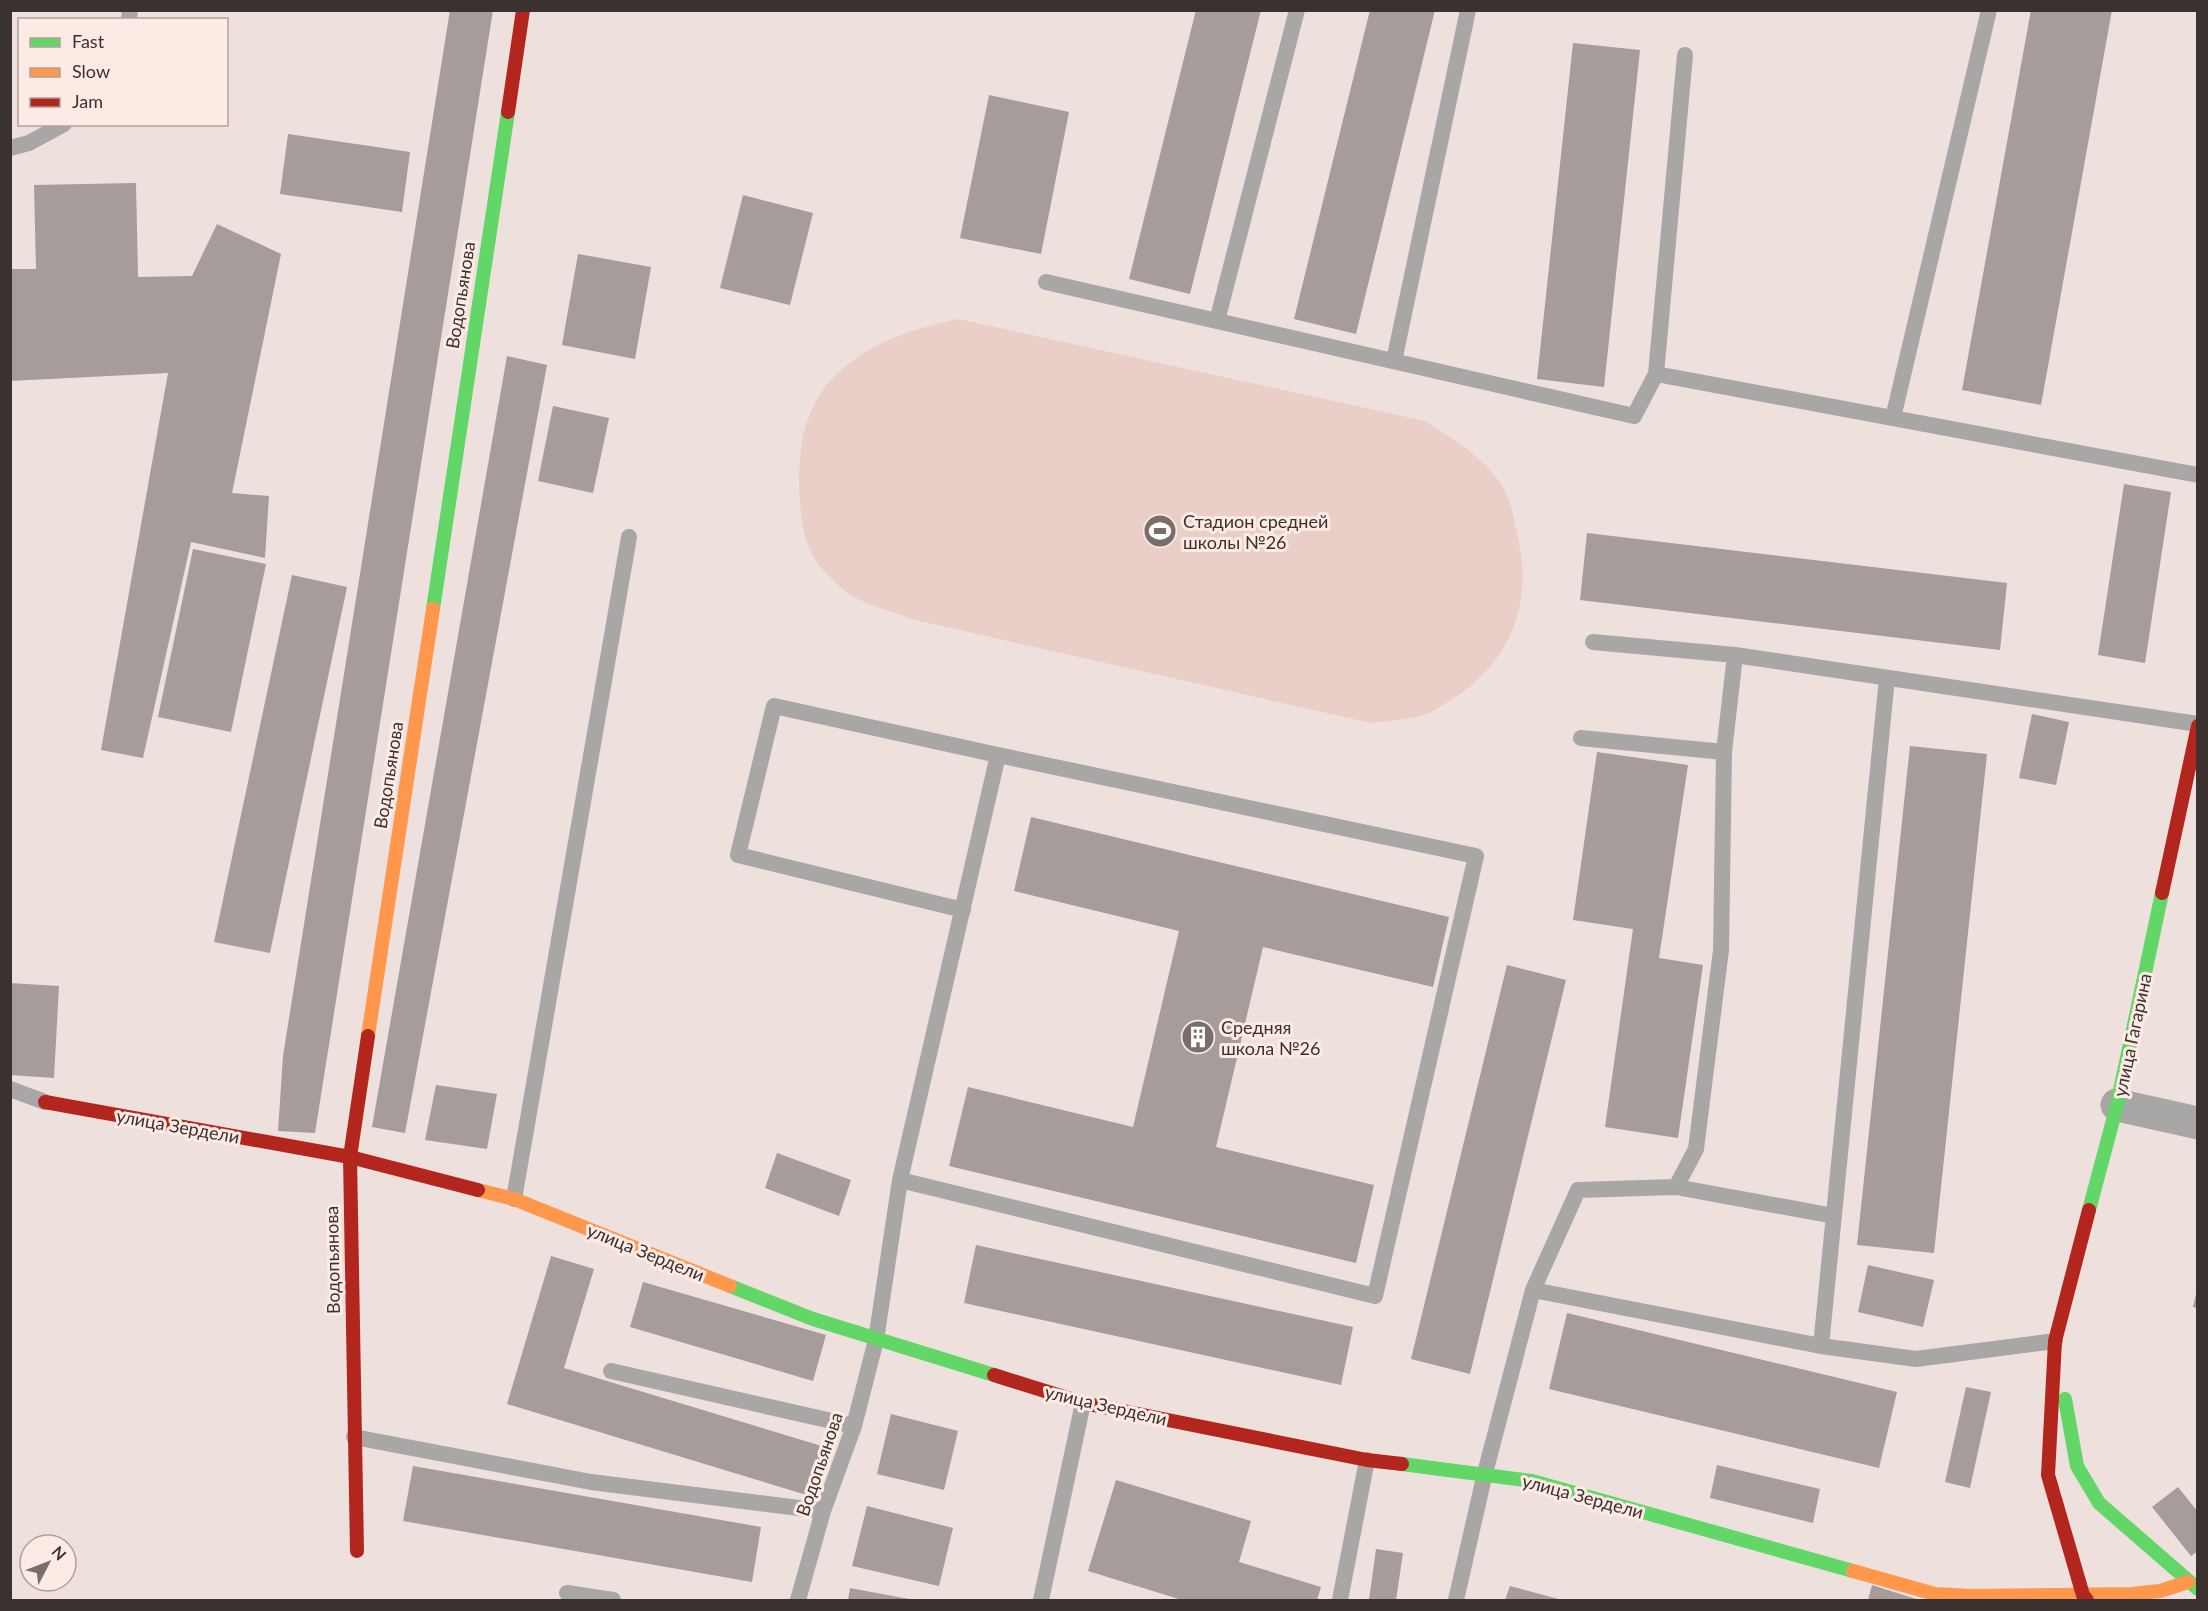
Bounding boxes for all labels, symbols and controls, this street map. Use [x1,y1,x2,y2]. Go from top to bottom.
legend [18,18,228,126]
text: Fast [72,30,105,52]
text: Slow [72,60,110,82]
text: Jam [72,90,103,112]
street label: Водопьянова [441,240,479,350]
place label: Стадион средней школы №26 [1183,510,1328,553]
sports icon: Стадион средней школы №26 [1142,513,1178,549]
street label: Водопьянова [369,720,407,830]
street label: улица Гагарина [2108,971,2156,1099]
place label: Средняя школа №26 [1221,1016,1321,1059]
building icon: Средняя школа №26 [1180,1019,1216,1055]
street label: улица Зердели [115,1104,241,1148]
street label: Водопьянова [320,1206,344,1314]
street label: улица Зердели [584,1218,708,1286]
street label: улица Зердели [1043,1380,1169,1430]
street label: Водопьянова [791,1409,847,1519]
street label: улица Зердели [1520,1469,1646,1523]
north arrow [18,1533,78,1593]
text: N [48,1542,71,1564]

